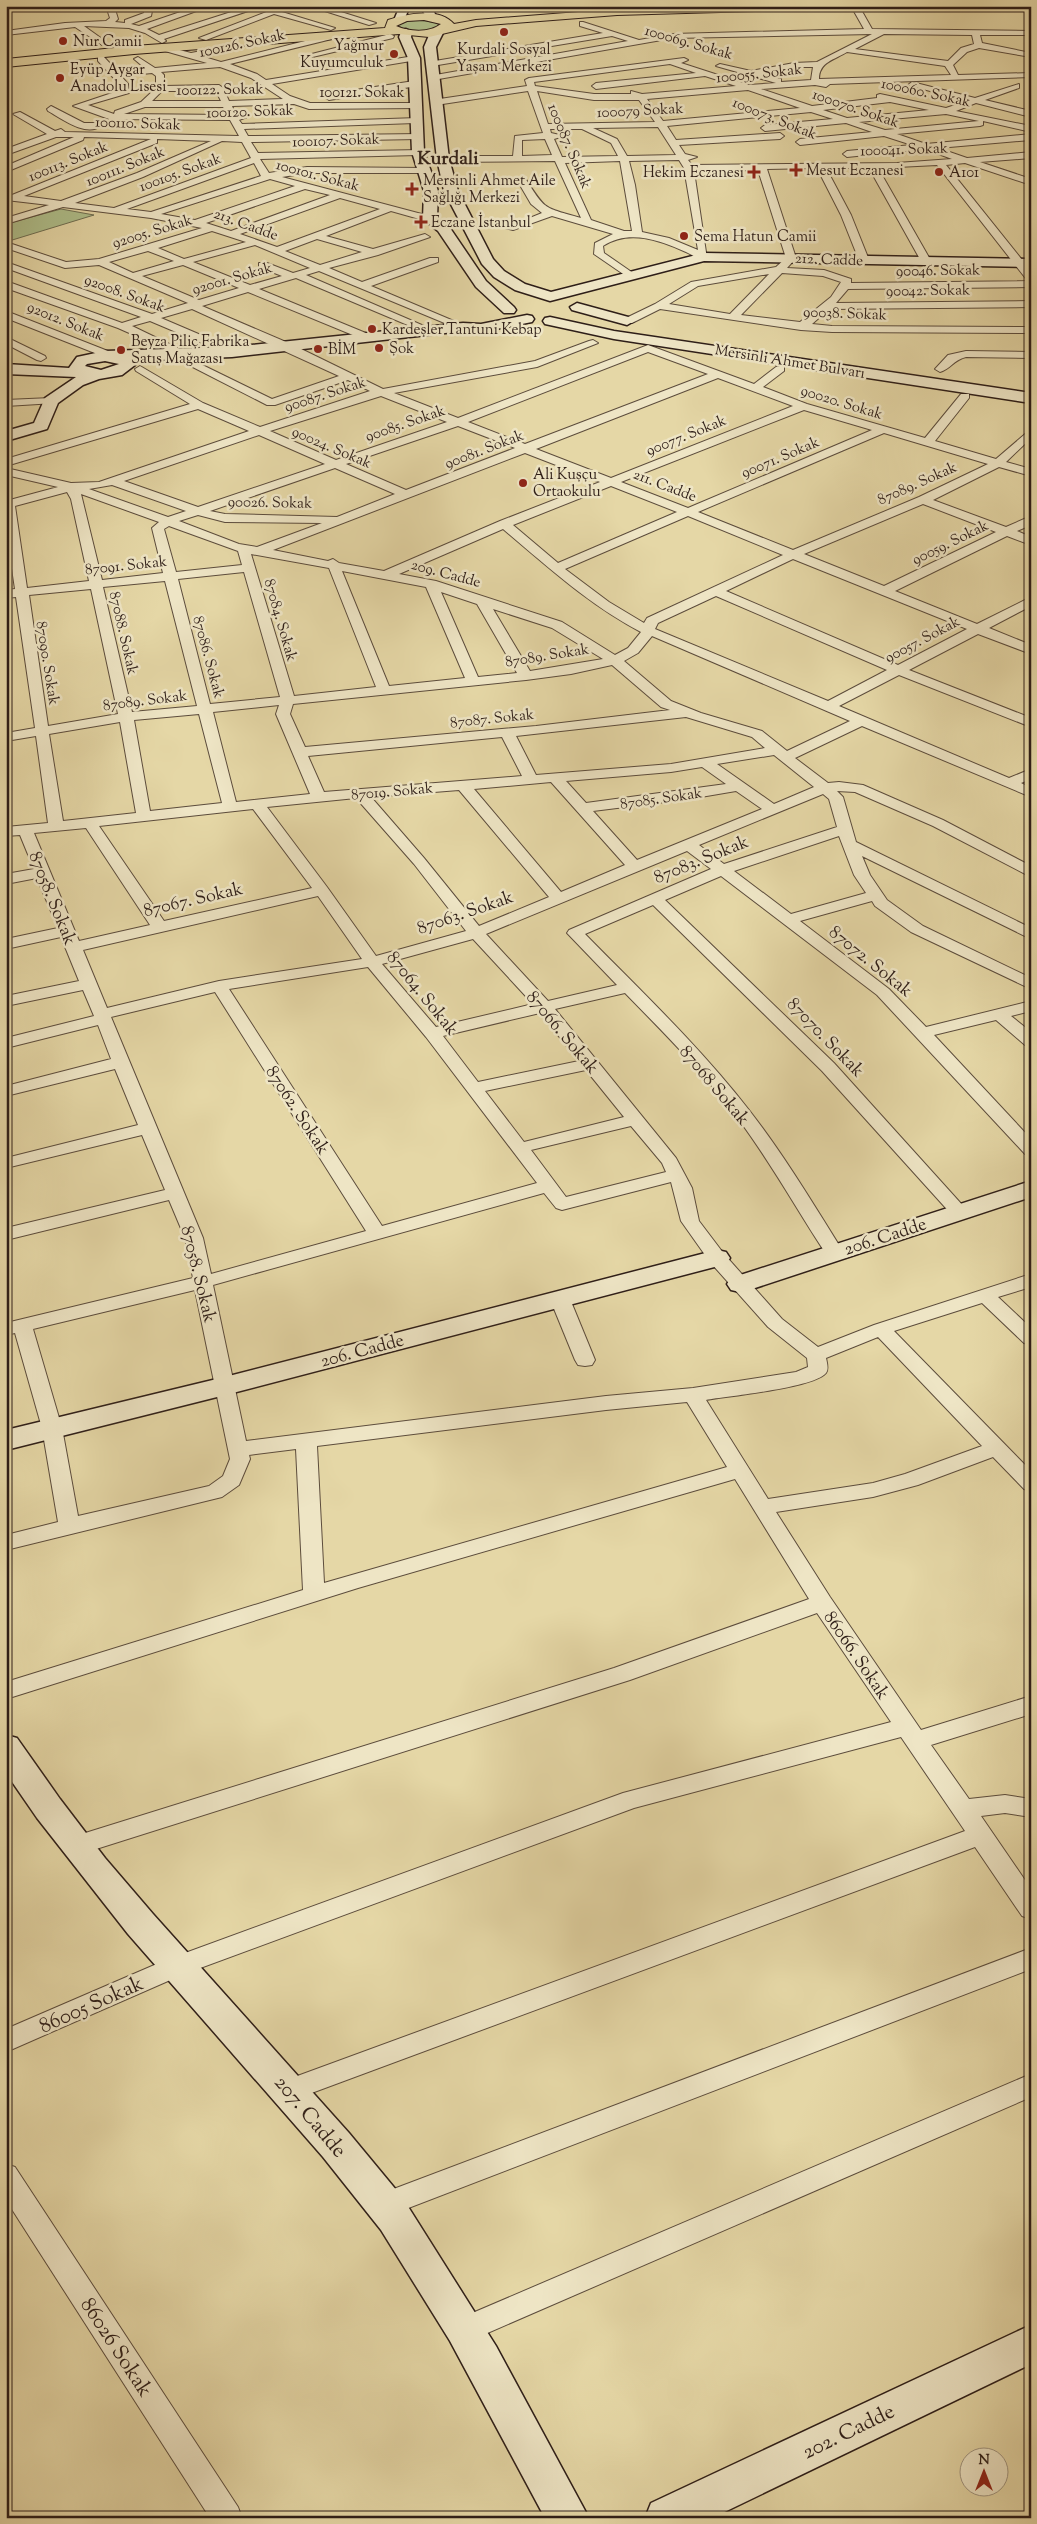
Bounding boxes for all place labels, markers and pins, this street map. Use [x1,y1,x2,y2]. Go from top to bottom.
marker: Kurdali Sosyal Yaşam Merkezi [498,26,510,38]
place label: Nur Camii [73,32,142,53]
marker: Nur Camii [57,35,69,47]
place label: Yağmur Kuyumculuk [300,36,384,74]
place label: Kurdali Sosyal Yaşam Merkezi [456,40,552,78]
marker: Yağmur Kuyumculuk [388,48,400,60]
place label: Eyüp Aygar Anadolu Lisesi [70,60,166,98]
marker: Eyüp Aygar Anadolu Lisesi [54,72,66,84]
place label: Mesut Eczanesi [806,161,904,182]
place label: Hekim Eczanesi [643,163,744,184]
place label: A101 [949,163,979,184]
marker: Mesut Eczanesi [790,164,802,176]
marker: Hekim Eczanesi [748,166,760,178]
marker: A101 [933,166,945,178]
place label: Mersinli Ahmet Aile Sağlığı Merkezi [423,171,556,209]
marker: Mersinli Ahmet Aile Sağlığı Merkezi [405,182,419,196]
place label: Eczane İstanbul [431,212,531,234]
marker: Eczane İstanbul [415,216,427,228]
place label: Sema Hatun Camii [694,227,817,248]
marker: Sema Hatun Camii [678,230,690,242]
place label: Kardeşler Tantuni Kebap [382,320,542,341]
marker: Kardeşler Tantuni Kebap [366,323,378,335]
place label: Beyza Piliç Fabrika Satış Mağazası [131,332,249,370]
place label: BİM [328,339,356,361]
place label: Şok [389,339,414,360]
marker: Şok [373,342,385,354]
marker: BİM [312,343,324,355]
marker: Beyza Piliç Fabrika Satış Mağazası [115,344,127,356]
place label: Ali Kuşçu Ortaokulu [533,465,601,503]
marker: Ali Kuşçu Ortaokulu [517,477,529,489]

